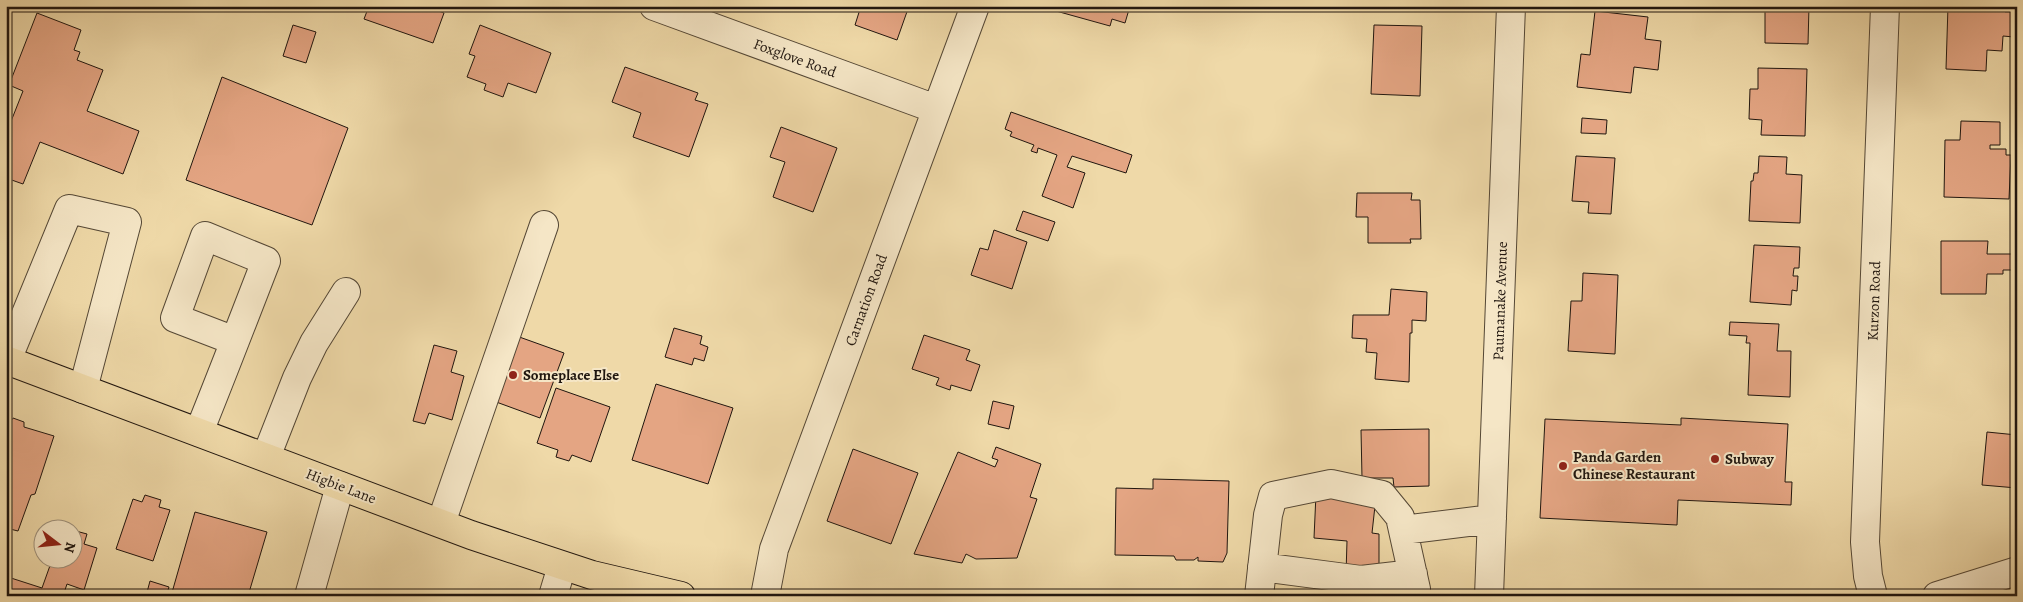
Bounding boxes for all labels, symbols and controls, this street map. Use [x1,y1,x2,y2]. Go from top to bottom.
street label: Foxglove Road [751,34,840,83]
street label: Paumanake Avenue [1488,241,1512,361]
street label: Carnation Road [840,250,892,349]
street label: Kurzon Road [1863,260,1885,341]
place label: Someplace Else [523,365,619,385]
marker: Someplace Else [507,369,519,381]
place label: Panda Garden Chinese Restaurant [1573,447,1695,484]
place label: Subway [1725,449,1775,469]
marker: Subway [1709,453,1721,465]
marker: Panda Garden Chinese Restaurant [1557,460,1569,472]
street label: Higbie Lane [303,463,379,509]
north arrow [32,520,82,570]
text: N [59,540,81,555]

